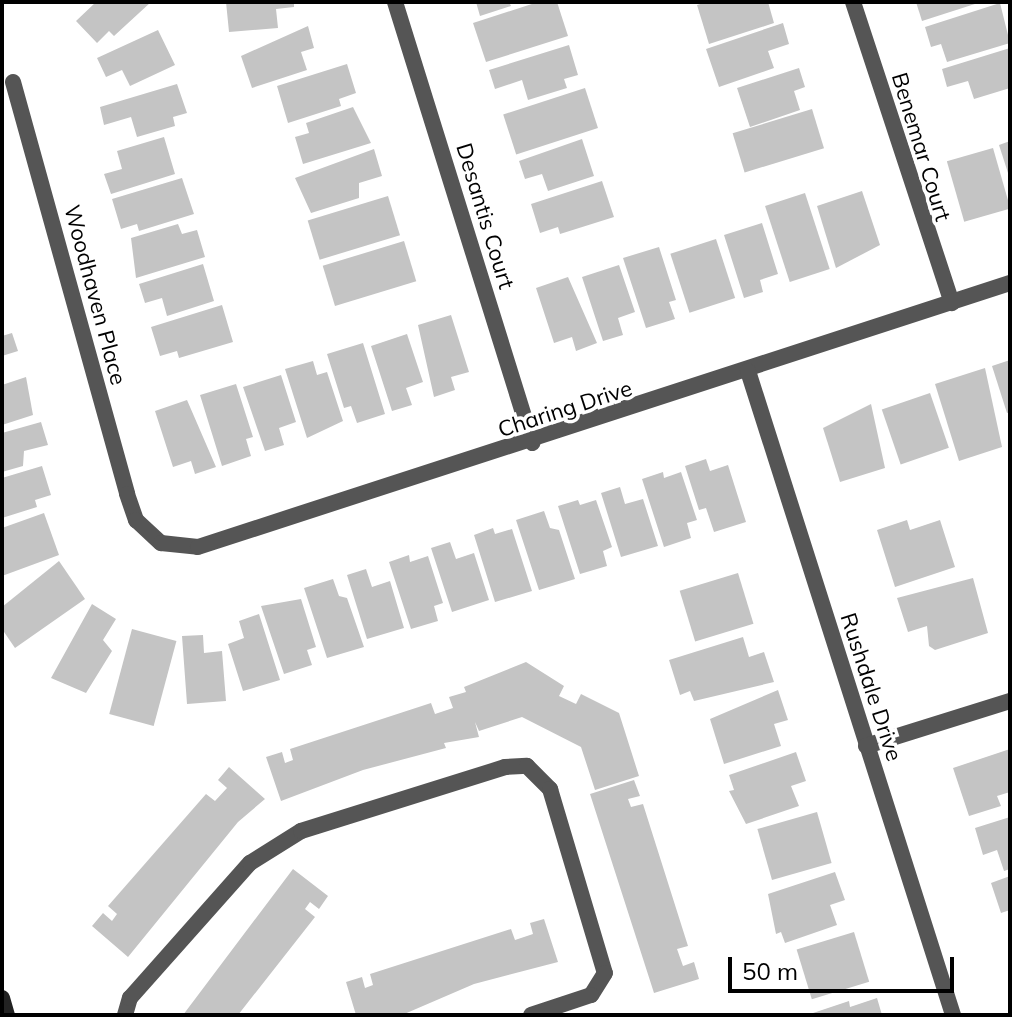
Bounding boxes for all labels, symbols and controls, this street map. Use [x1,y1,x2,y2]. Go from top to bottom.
street label: Benemar Court [886,70,956,224]
street label: Desantis Court [450,140,520,292]
street label: Woodhaven Place [58,202,132,388]
street label: Charing Drive [495,375,635,443]
street label: Rushdale Drive [835,610,907,764]
scale bar [732,941,958,991]
text: 50 m [742,956,798,986]

